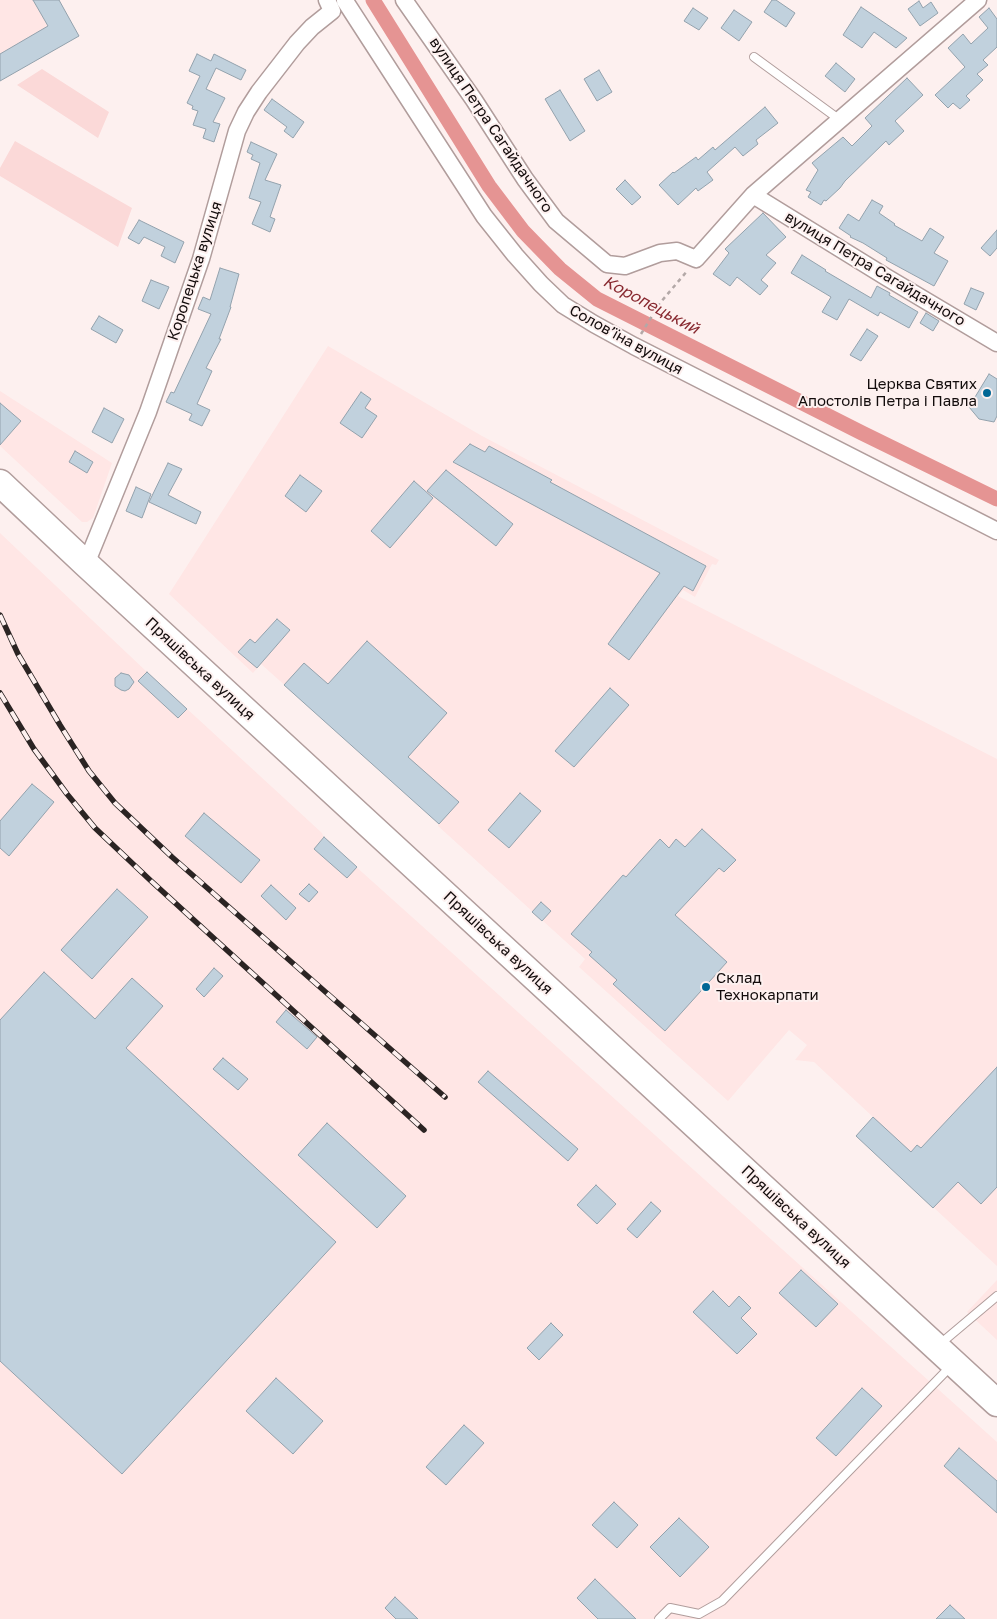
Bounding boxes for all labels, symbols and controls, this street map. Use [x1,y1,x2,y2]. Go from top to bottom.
street label: вулиця Петра Сагайдачного [426,34,556,216]
street label: Коропецька вулиця [164,199,226,343]
street label: вулиця Петра Сагайдачного [781,208,969,330]
water label: Коропецький [600,272,702,338]
street label: Соловʼїна вулиця [566,301,686,379]
place label: Церква Святих Апостолів Петра і Павла [798,375,977,410]
marker: Церква Святих Апостолів Петра і Павла [981,387,993,399]
street label: Пряшівська вулиця [142,614,258,724]
street label: Пряшівська вулиця [440,888,556,998]
place label: Склад Технокарпати [716,969,819,1004]
marker: Склад Технокарпати [700,981,712,993]
street label: Пряшівська вулиця [738,1162,854,1272]

